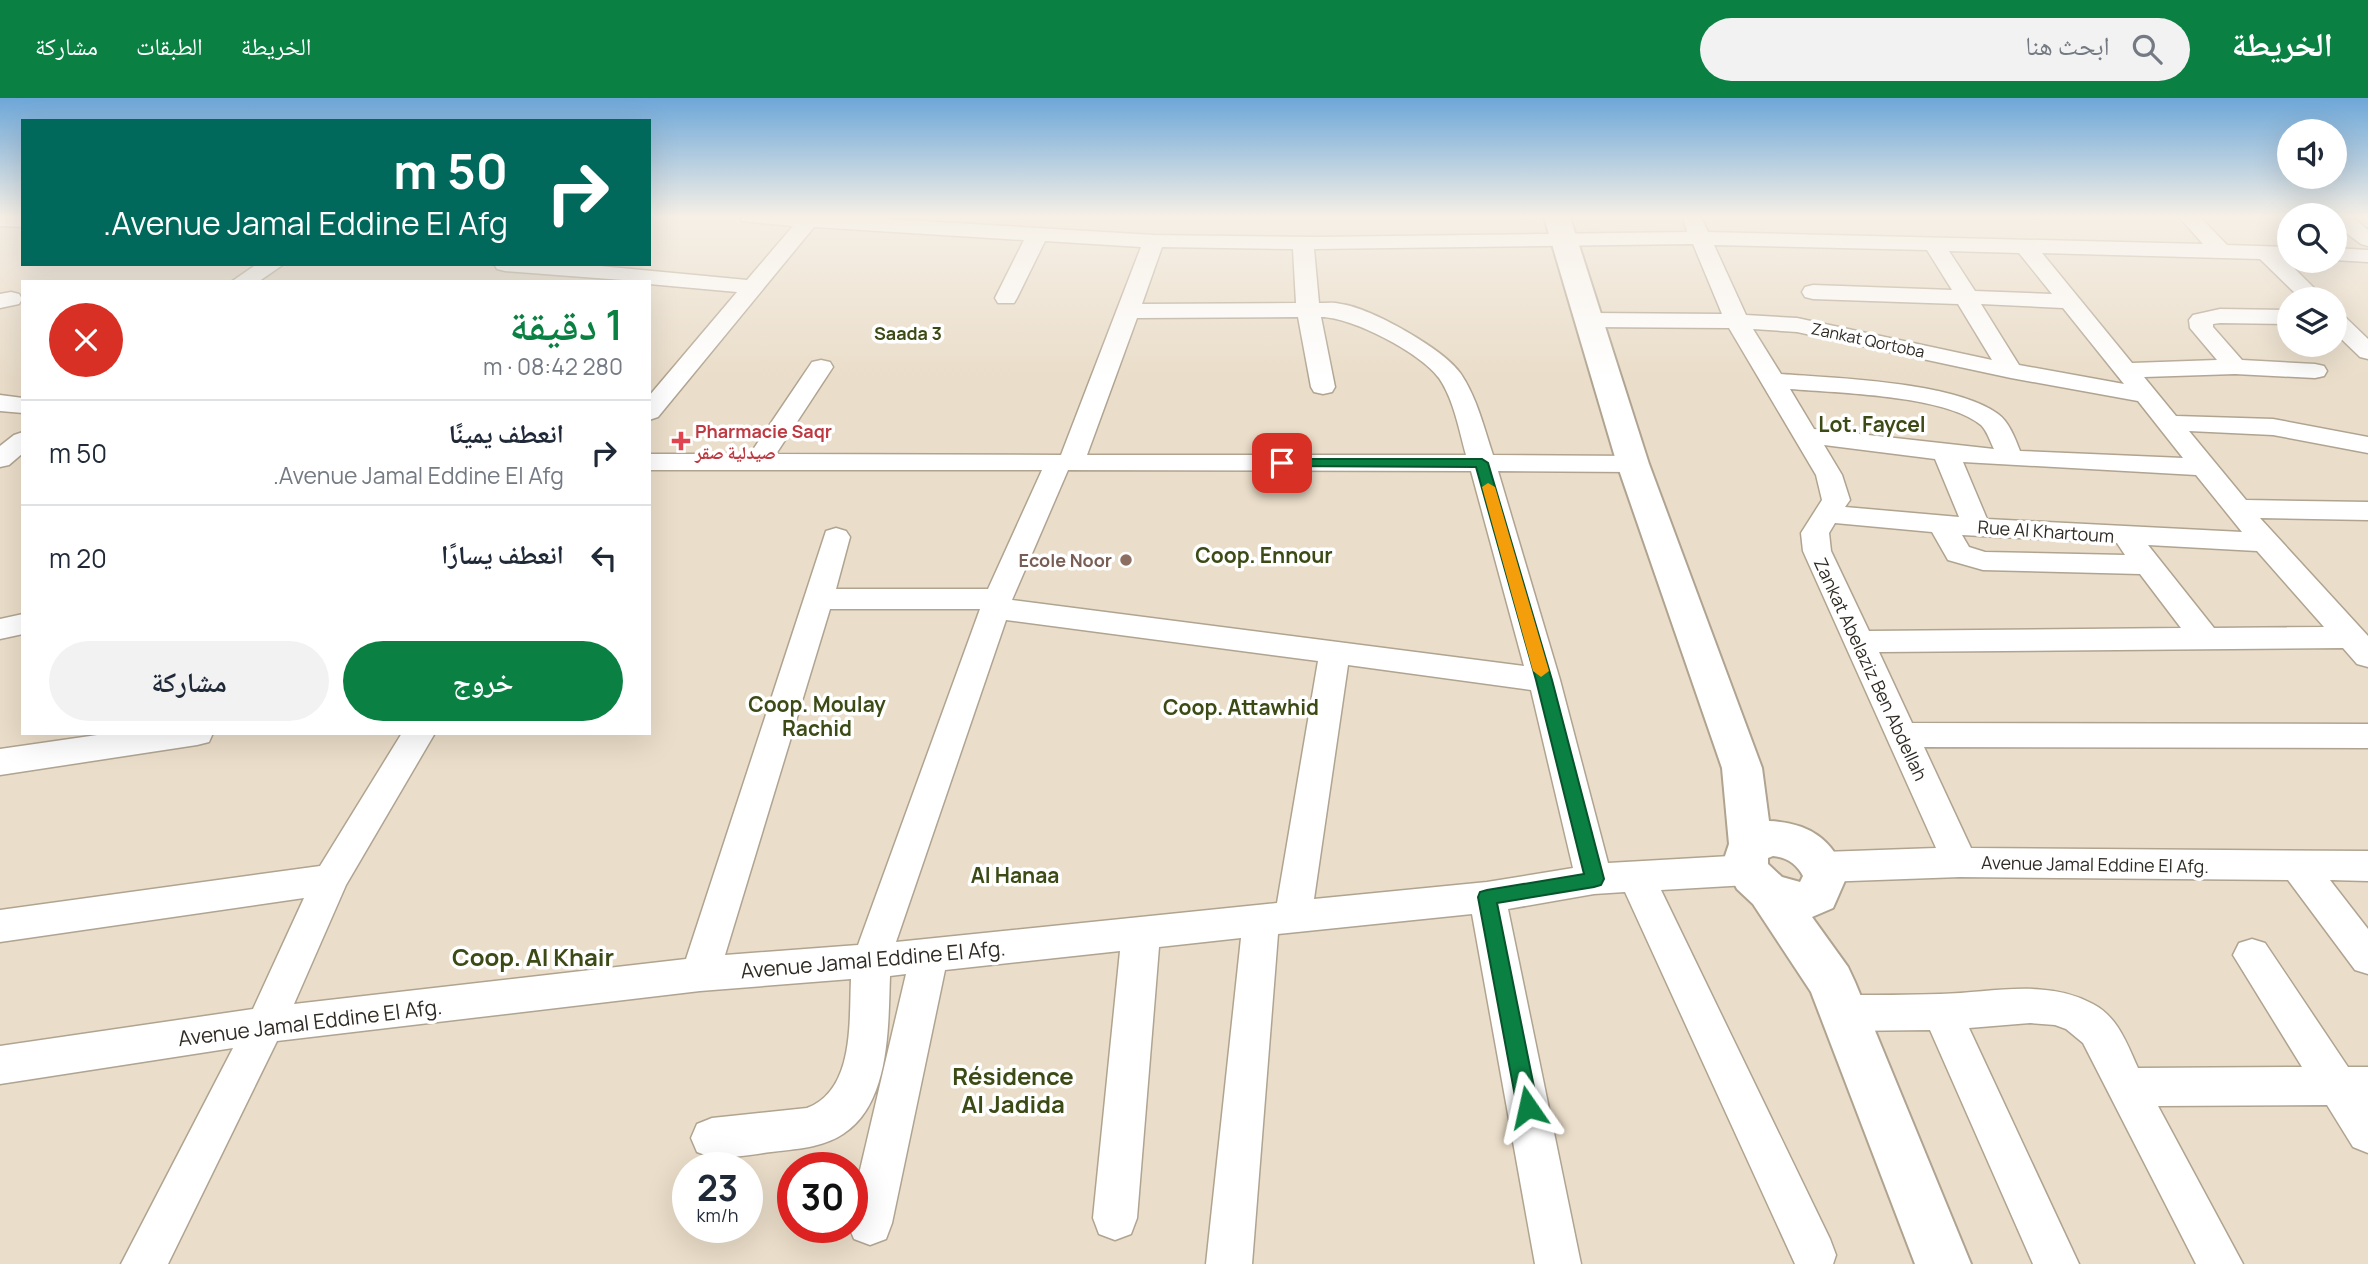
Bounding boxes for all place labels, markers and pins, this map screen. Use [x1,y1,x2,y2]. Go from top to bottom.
place label: Pharmacie Saqr صيدلية صقر [694,419,832,464]
marker: Pharmacie Saqr صيدلية صقر [673,433,689,449]
pin [1252,433,1312,493]
place label: Ecole Noor [1018,548,1112,572]
marker: Ecole Noor [1118,552,1134,568]

